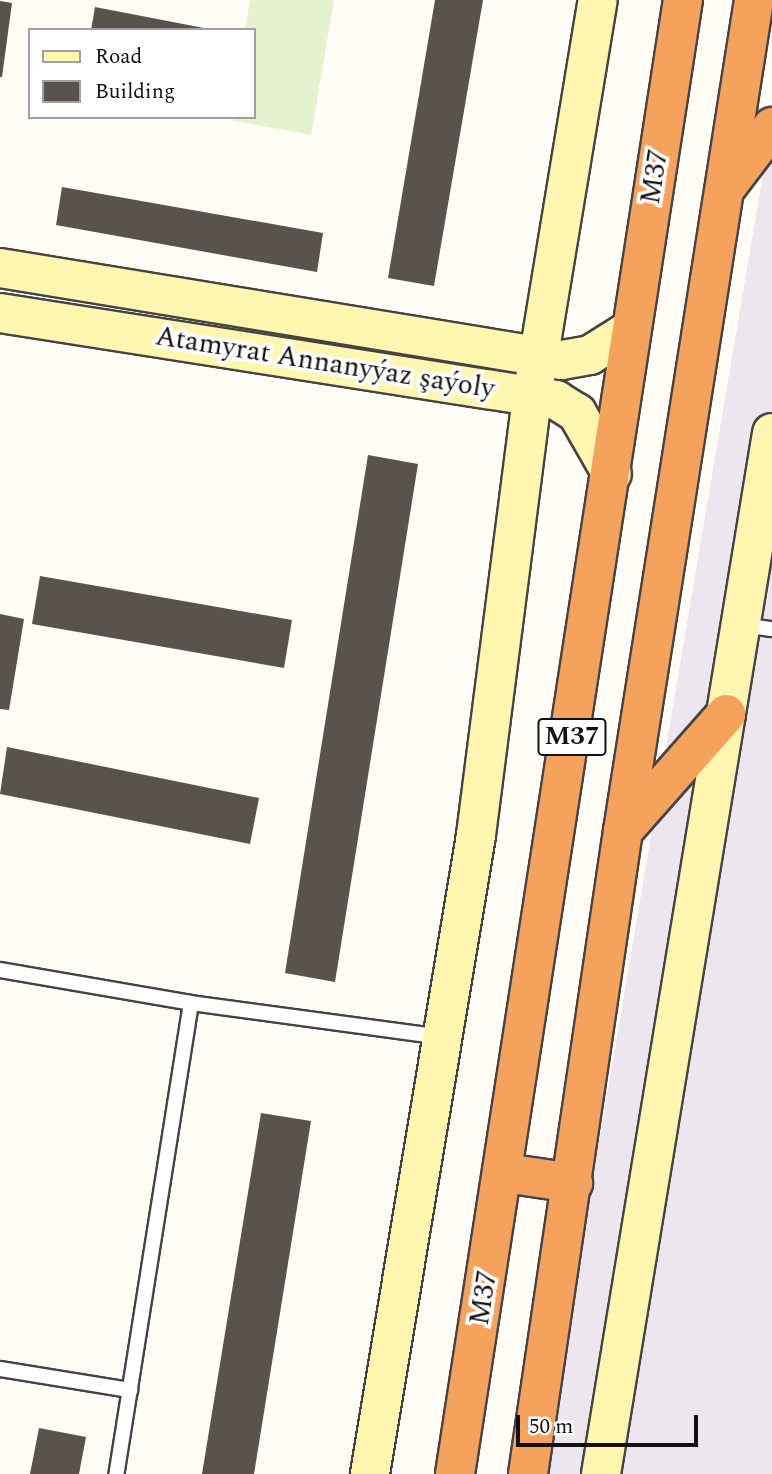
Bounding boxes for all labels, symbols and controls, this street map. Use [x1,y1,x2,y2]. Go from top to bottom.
legend [28,28,256,119]
text: Road [95,41,142,73]
text: Building [95,76,175,108]
street label: M37 [634,147,676,207]
street label: Atamyrat Annanyýaz şaýoly [153,320,497,406]
road number: M37 [537,715,607,760]
street label: M37 [463,1268,505,1328]
scale bar [520,1400,702,1444]
text: 50 m [529,1411,573,1443]

